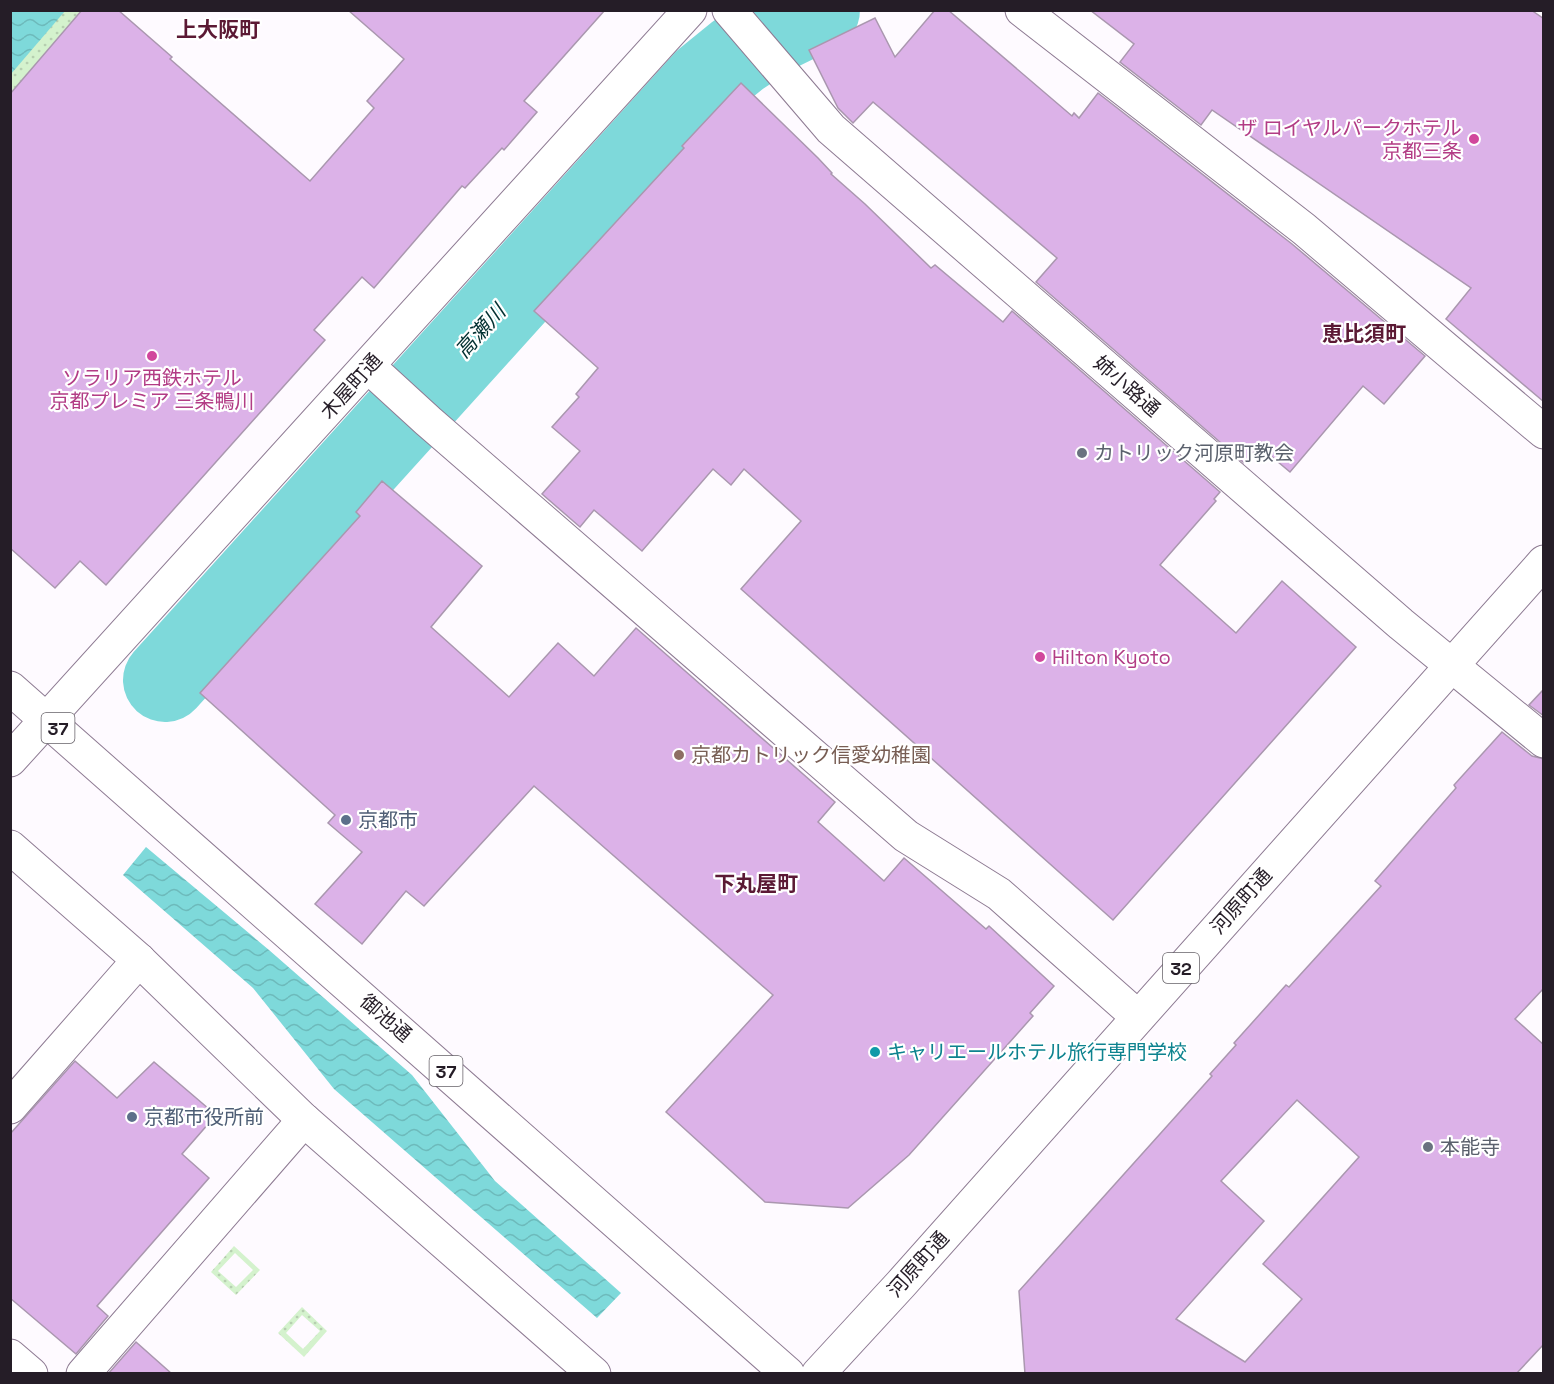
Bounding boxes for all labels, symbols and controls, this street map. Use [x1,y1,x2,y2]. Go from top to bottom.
district label: 上大阪町 [176,16,260,43]
place label: ザ ロイヤルパークホテル 京都三条 [1237,115,1462,164]
marker: ザ ロイヤルパークホテル 京都三条 [1467,132,1481,146]
water label: 高瀬川 [449,297,512,363]
district label: 恵比須町 [1322,320,1406,347]
street label: 木屋町通 [315,348,387,424]
marker: ソラリア西鉄ホテル 京都プレミア 三条鴨川 [145,349,159,363]
street label: 姉小路通 [1088,350,1166,422]
place label: ソラリア西鉄ホテル 京都プレミア 三条鴨川 [49,365,255,414]
place label: カトリック河原町教会 [1094,440,1294,466]
marker: カトリック河原町教会 [1075,446,1089,460]
place label: Hilton Kyoto [1052,644,1171,670]
marker: Hilton Kyoto [1033,650,1047,664]
road number: 37 [42,713,74,743]
place label: 京都カトリック信愛幼稚園 [691,742,931,768]
marker: 京都カトリック信愛幼稚園 [672,748,686,762]
place label: 京都市 [358,807,418,833]
marker: 京都市 [339,813,353,827]
street label: 河原町通 [1205,863,1277,939]
district label: 下丸屋町 [714,870,798,897]
road number: 32 [1163,953,1199,983]
street label: 御池通 [355,989,417,1047]
place label: キャリエールホテル旅行専門学校 [887,1039,1187,1065]
marker: キャリエールホテル旅行専門学校 [868,1045,882,1059]
road number: 37 [430,1056,462,1086]
place label: 京都市役所前 [144,1104,264,1130]
marker: 京都市役所前 [125,1110,139,1124]
place label: 本能寺 [1440,1134,1500,1160]
marker: 本能寺 [1421,1140,1435,1154]
street label: 河原町通 [882,1226,954,1302]

